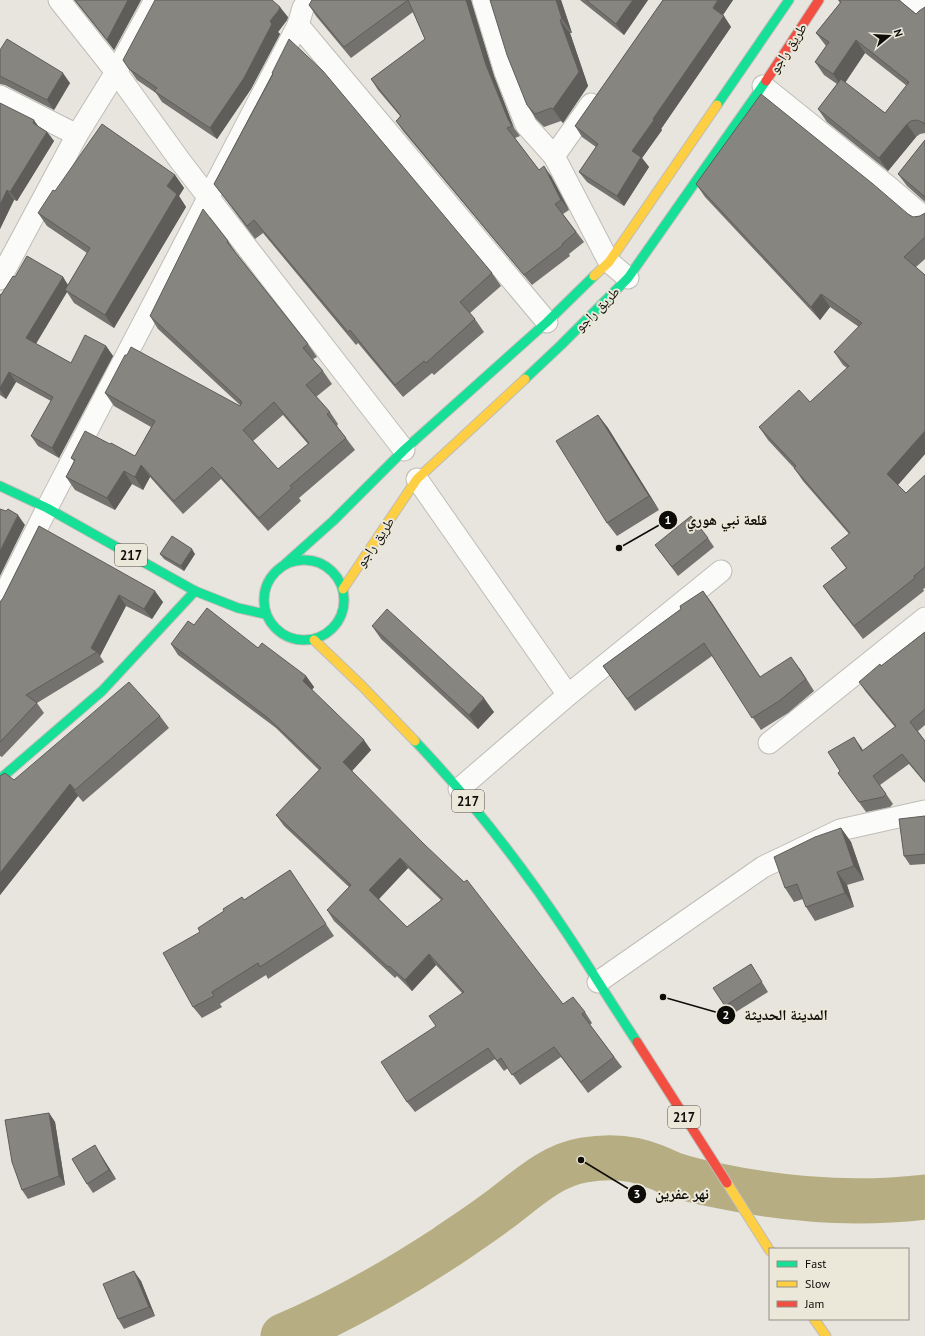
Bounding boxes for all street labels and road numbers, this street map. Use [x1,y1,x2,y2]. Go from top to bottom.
street label: طريق راجو [765,19,812,77]
street label: طريق راجو [571,283,624,336]
street label: طريق راجو [352,513,399,571]
road number: 217 [115,544,147,566]
road number: 217 [452,790,484,812]
road number: 217 [668,1106,700,1128]

